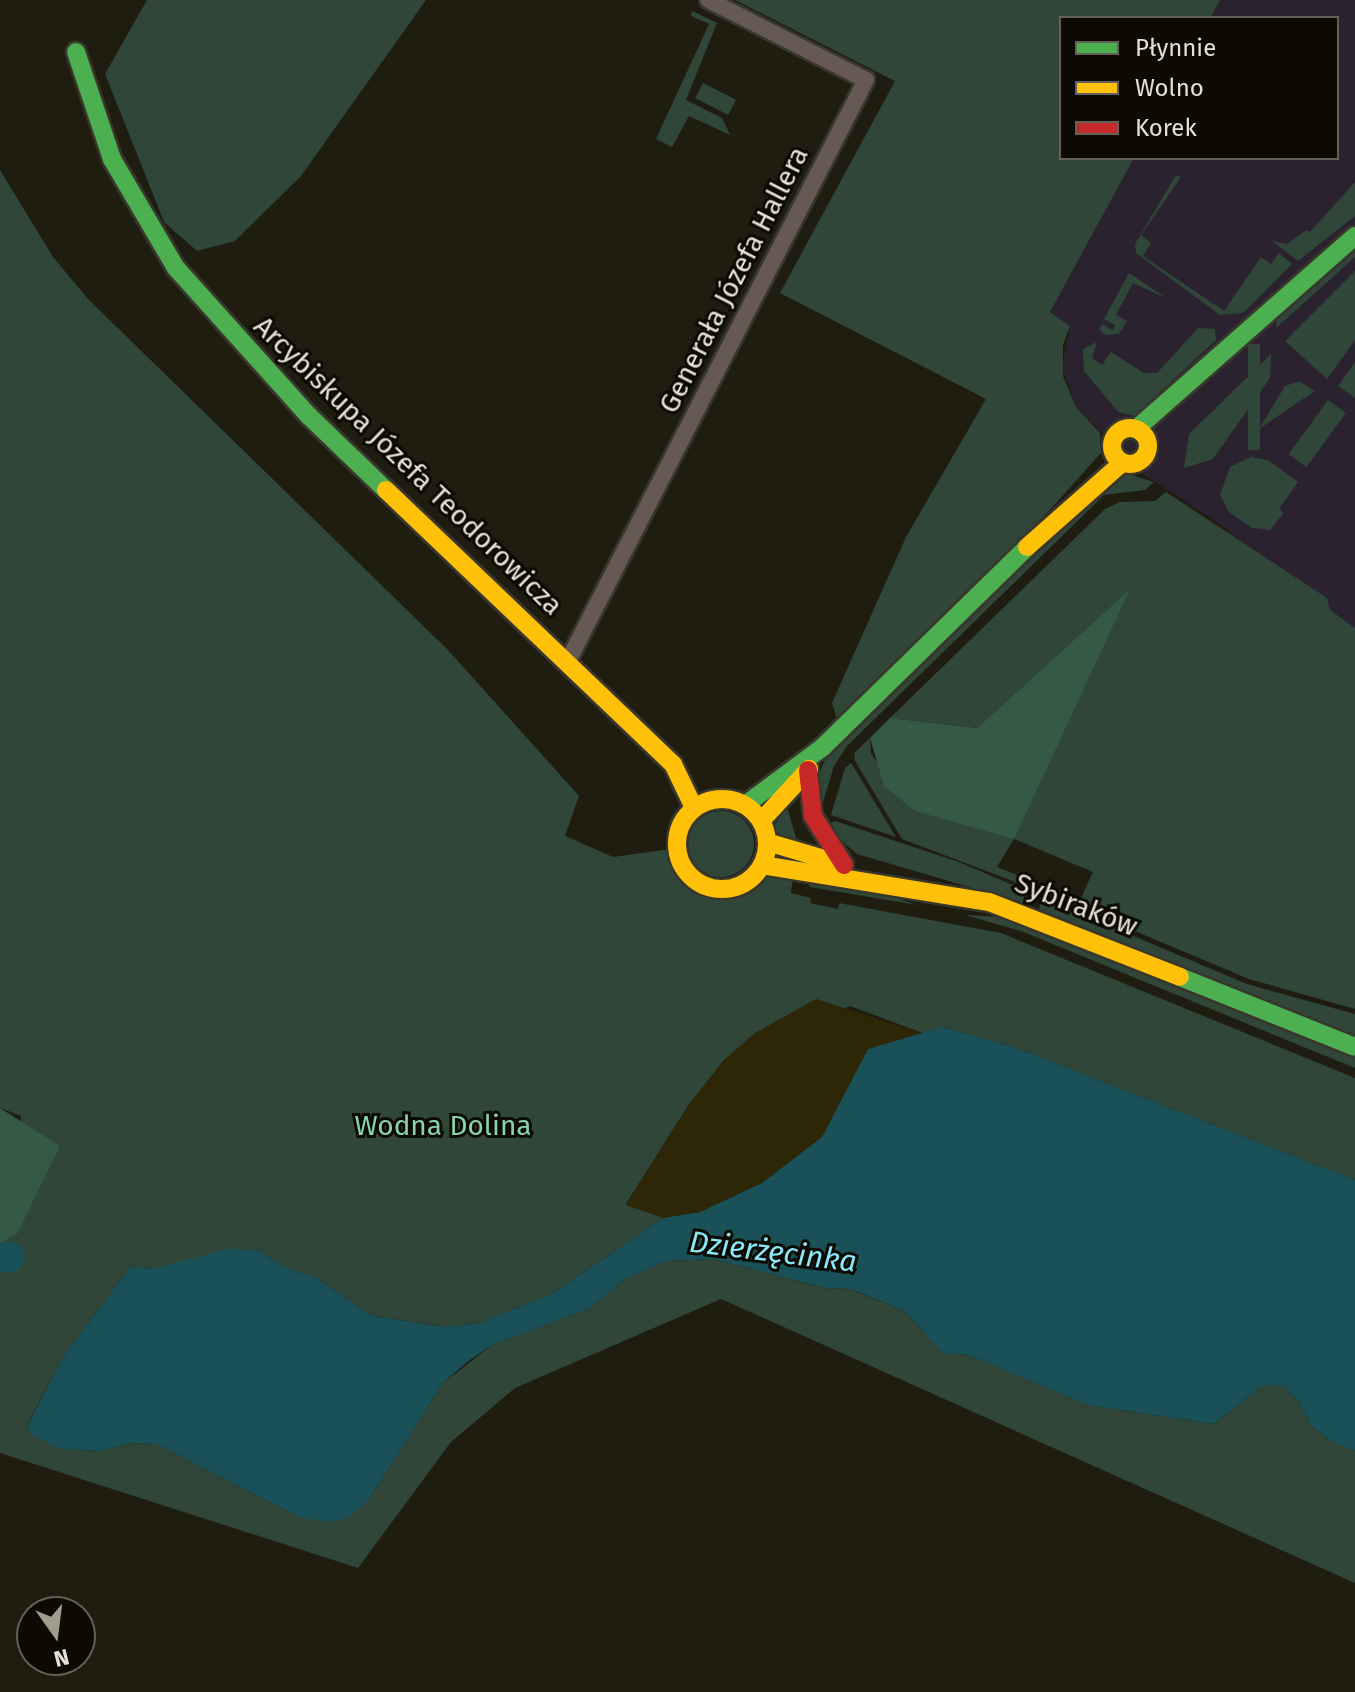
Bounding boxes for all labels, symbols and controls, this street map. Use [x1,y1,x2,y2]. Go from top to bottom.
legend [1059,16,1339,160]
text: Płynnie [1135,34,1216,62]
text: Wolno [1135,74,1204,102]
text: Korek [1135,114,1197,142]
street label: Generała Józefa Hallera [652,141,816,419]
street label: Arcybiskupa Józefa Teodorowicza [247,309,569,623]
street label: Sybiraków [1010,866,1142,944]
park label: Wodna Dolina [354,1109,532,1143]
water label: Dzierżęcinka [687,1224,859,1280]
north arrow [16,1596,96,1676]
text: N [51,1643,72,1673]

